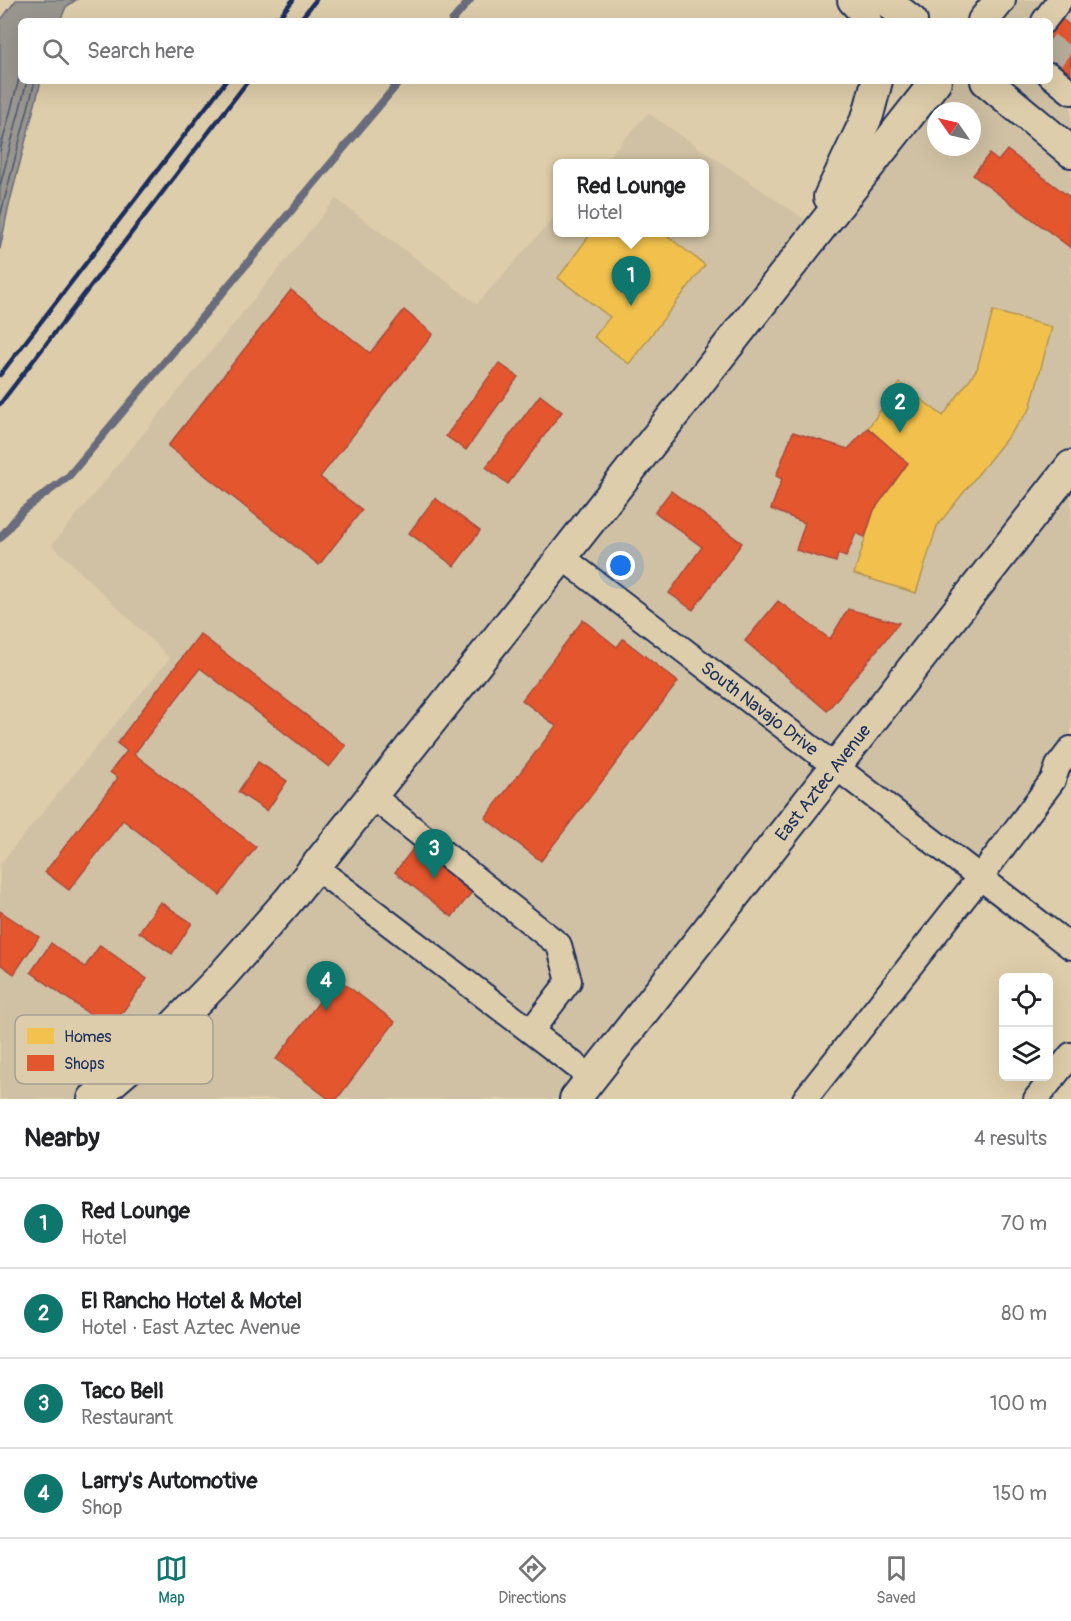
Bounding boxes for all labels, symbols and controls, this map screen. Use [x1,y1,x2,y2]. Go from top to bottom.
search box [18,18,1053,84]
icon: search [39,35,72,68]
text: Search here [87,37,194,65]
north arrow [927,102,981,156]
popup [553,159,709,237]
text: Red Lounge [577,172,685,200]
text: Hotel [577,200,623,225]
pin: 1 [612,256,650,306]
pin: 2 [880,384,920,433]
your location [606,551,635,580]
street label: South Navajo Drive [696,657,823,761]
street label: East Aztec Avenue [770,720,876,846]
pin: 3 [414,830,454,879]
pin: 4 [306,962,346,1011]
map controls [999,973,1053,1081]
button: locate [999,973,1053,1027]
legend [15,1015,213,1084]
text: Homes [64,1027,112,1047]
button: layers [999,1027,1053,1081]
text: Shops [64,1054,104,1074]
text: Nearby [24,1122,100,1154]
text: 4 results [974,1126,1047,1151]
text: Red Lounge [81,1197,190,1225]
text: 1 [40,1211,47,1236]
text: 70 m [1001,1211,1047,1236]
text: Hotel [81,1225,127,1250]
text: El Rancho Hotel & Motel [81,1287,302,1315]
text: 2 [38,1301,49,1326]
text: 80 m [1001,1301,1047,1326]
text: Hotel · East Aztec Avenue [81,1315,300,1340]
text: Taco Bell [81,1377,164,1405]
text: 3 [38,1391,49,1416]
text: 100 m [990,1391,1047,1416]
text: Restaurant [81,1405,173,1430]
text: Larry's Automotive [81,1467,257,1495]
text: 4 [38,1481,49,1506]
text: 150 m [993,1481,1047,1506]
text: Shop [81,1495,122,1520]
tab: Map [155,1552,188,1608]
tab: Directions [498,1552,566,1608]
tab: Saved [876,1552,916,1608]

